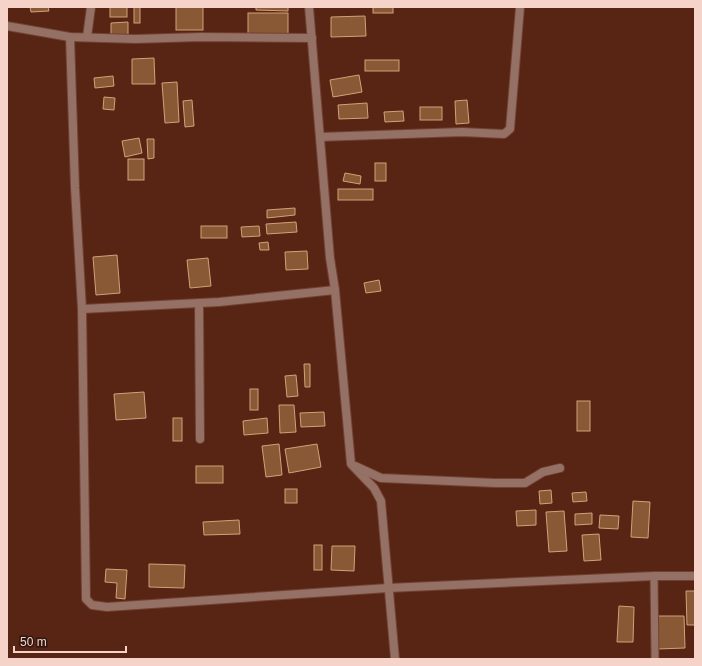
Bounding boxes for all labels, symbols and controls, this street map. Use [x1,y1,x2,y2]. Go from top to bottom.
scale bar [14,628,126,654]
text: 50 m [20,635,47,649]

